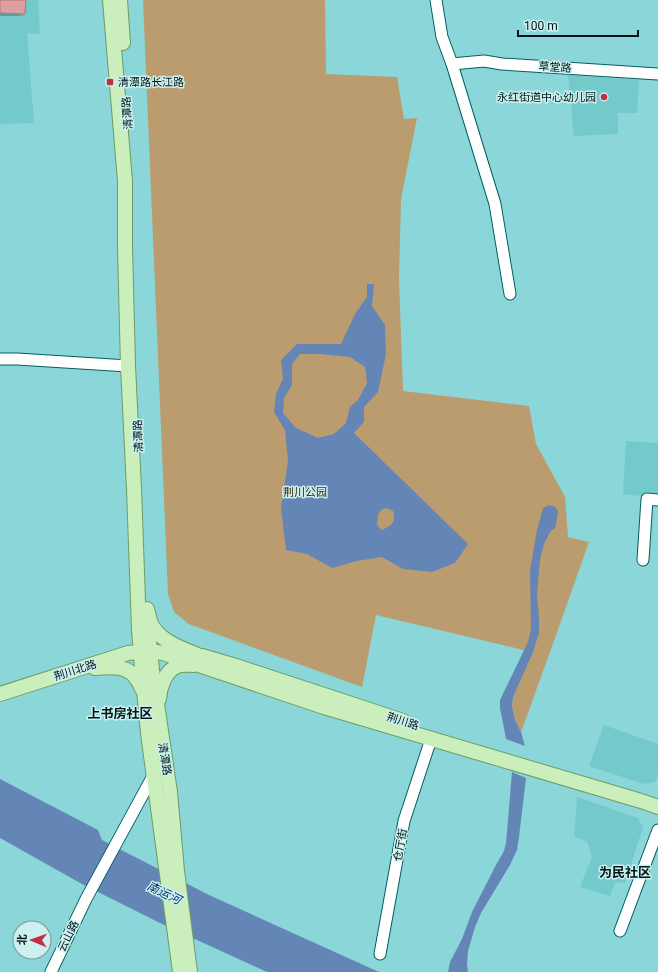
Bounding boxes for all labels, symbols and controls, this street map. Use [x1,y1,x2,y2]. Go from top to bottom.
scale bar [518,12,638,38]
text: 100 m [524,19,558,33]
street label: 草堂路 [538,60,572,75]
place label: 清潭路长江路 [118,76,184,89]
marker: 清潭路长江路 [105,77,115,87]
place label: 永红街道中心幼儿园 [497,91,596,104]
marker: 永红街道中心幼儿园 [599,92,609,102]
street label: 清潭路 [120,96,135,130]
street label: 清潭路 [131,419,146,453]
park label: 荆川公园 [283,486,327,499]
street label: 荆川北路 [52,657,98,683]
district label: 上书房社区 [87,706,153,721]
street label: 荆川路 [385,710,421,733]
street label: 清潭路 [156,742,174,776]
street label: 仓厅街 [391,828,410,862]
district label: 为民社区 [599,865,651,880]
water label: 南运河 [145,879,185,908]
street label: 云山路 [55,919,82,954]
north arrow [12,920,52,960]
text: 北 [16,934,29,945]

